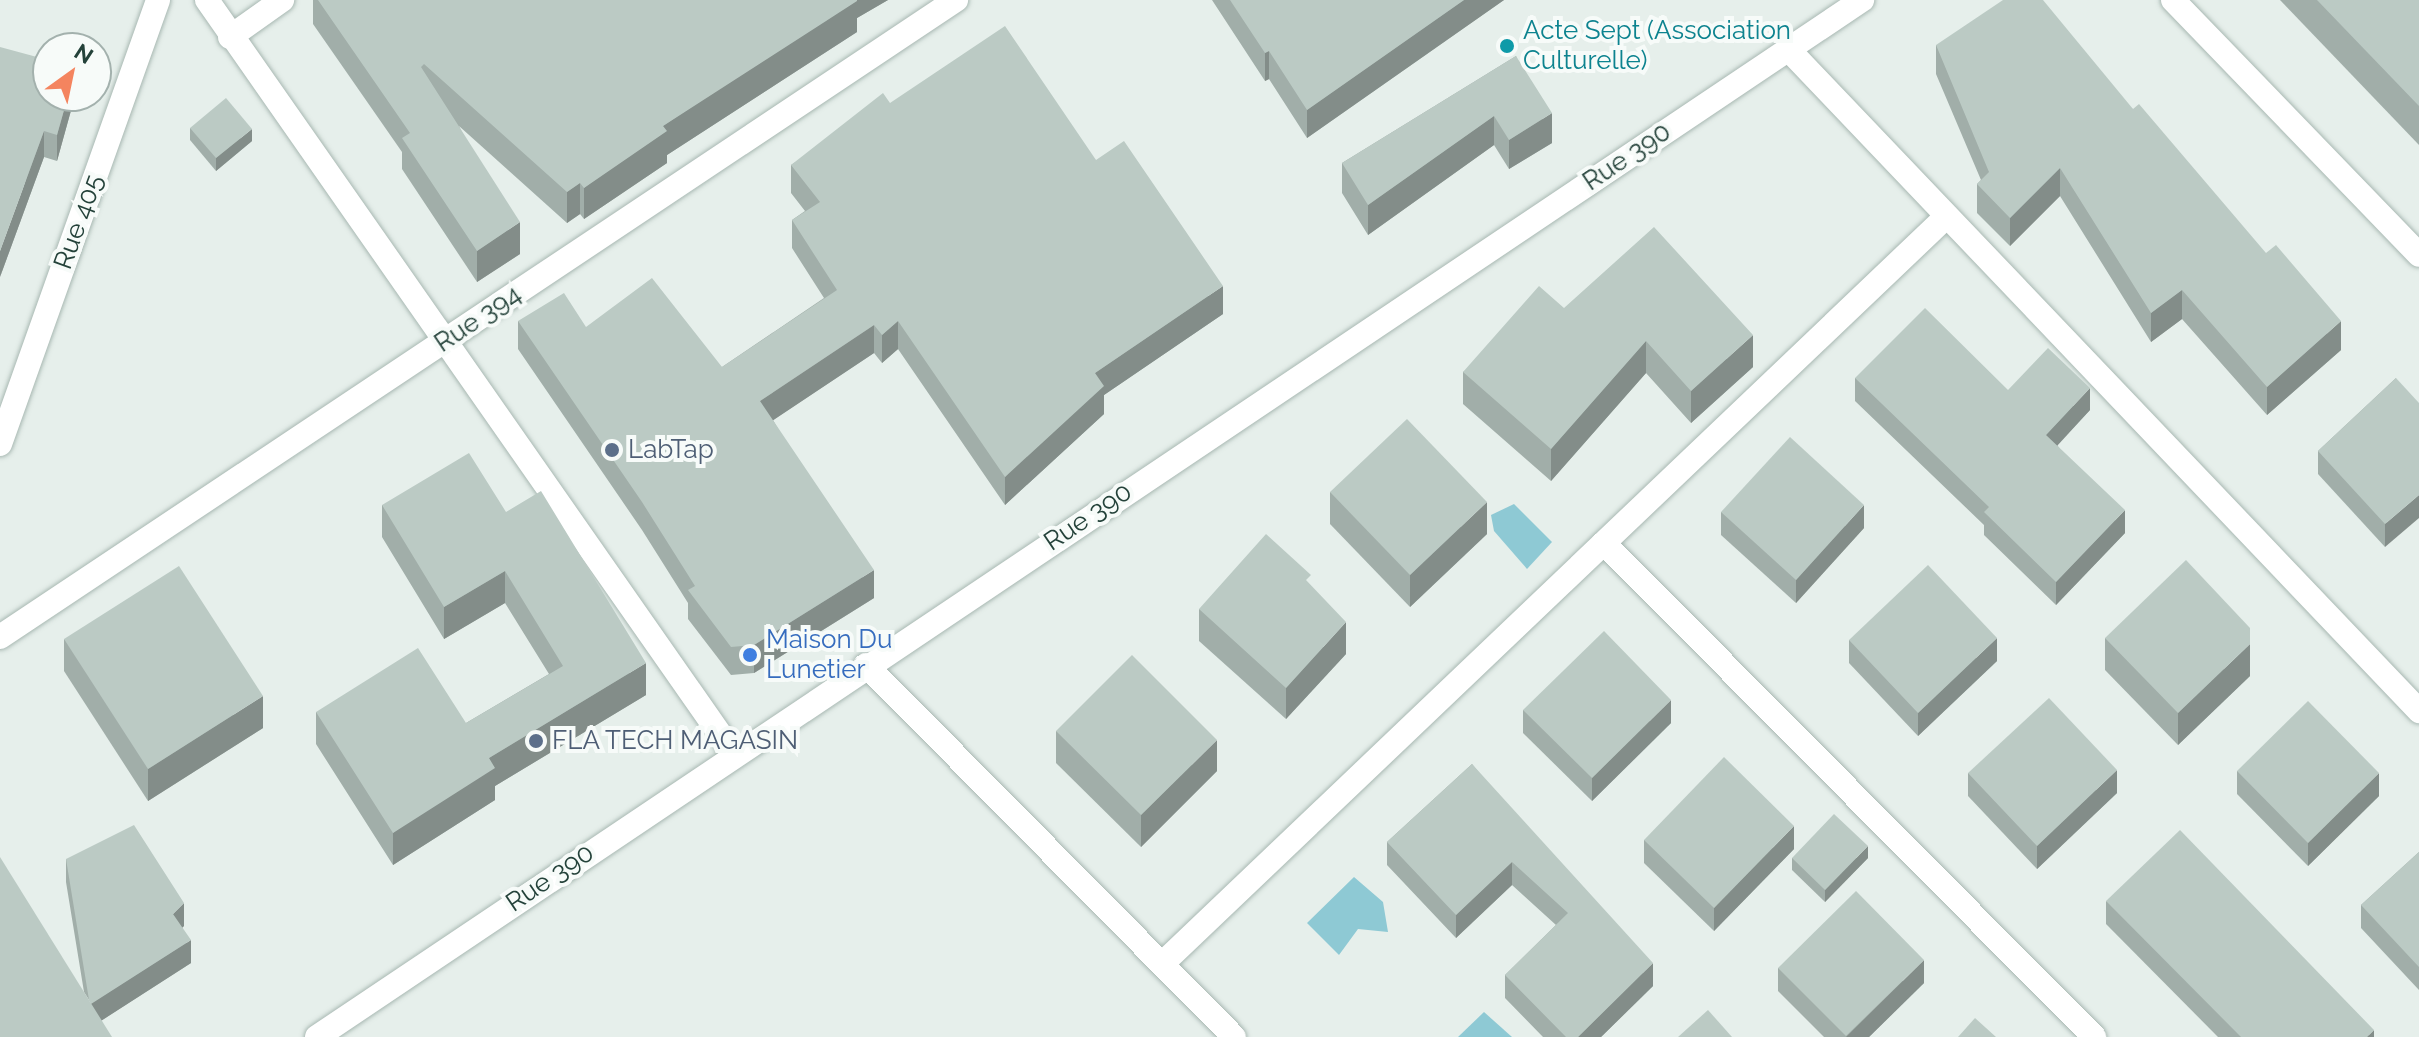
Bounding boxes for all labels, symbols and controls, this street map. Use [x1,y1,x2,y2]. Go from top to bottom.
place label: Acte Sept (Association Culturelle) [1523,15,1791,76]
north arrow [32,32,112,112]
marker: Acte Sept (Association Culturelle) [1498,37,1516,55]
text: N [70,38,98,69]
street label: Rue 390 [1577,116,1677,198]
street label: Rue 405 [48,170,110,274]
street label: Rue 394 [429,279,527,359]
place label: LabTap [628,434,714,466]
marker: LabTap [603,441,621,459]
street label: Rue 390 [1038,476,1138,558]
place label: Maison Du Lunetier [766,624,892,686]
marker: Maison Du Lunetier [741,646,759,664]
place label: FLA TECH MAGASIN [552,725,800,757]
marker: FLA TECH MAGASIN [527,732,545,750]
street label: Rue 390 [500,837,600,919]

